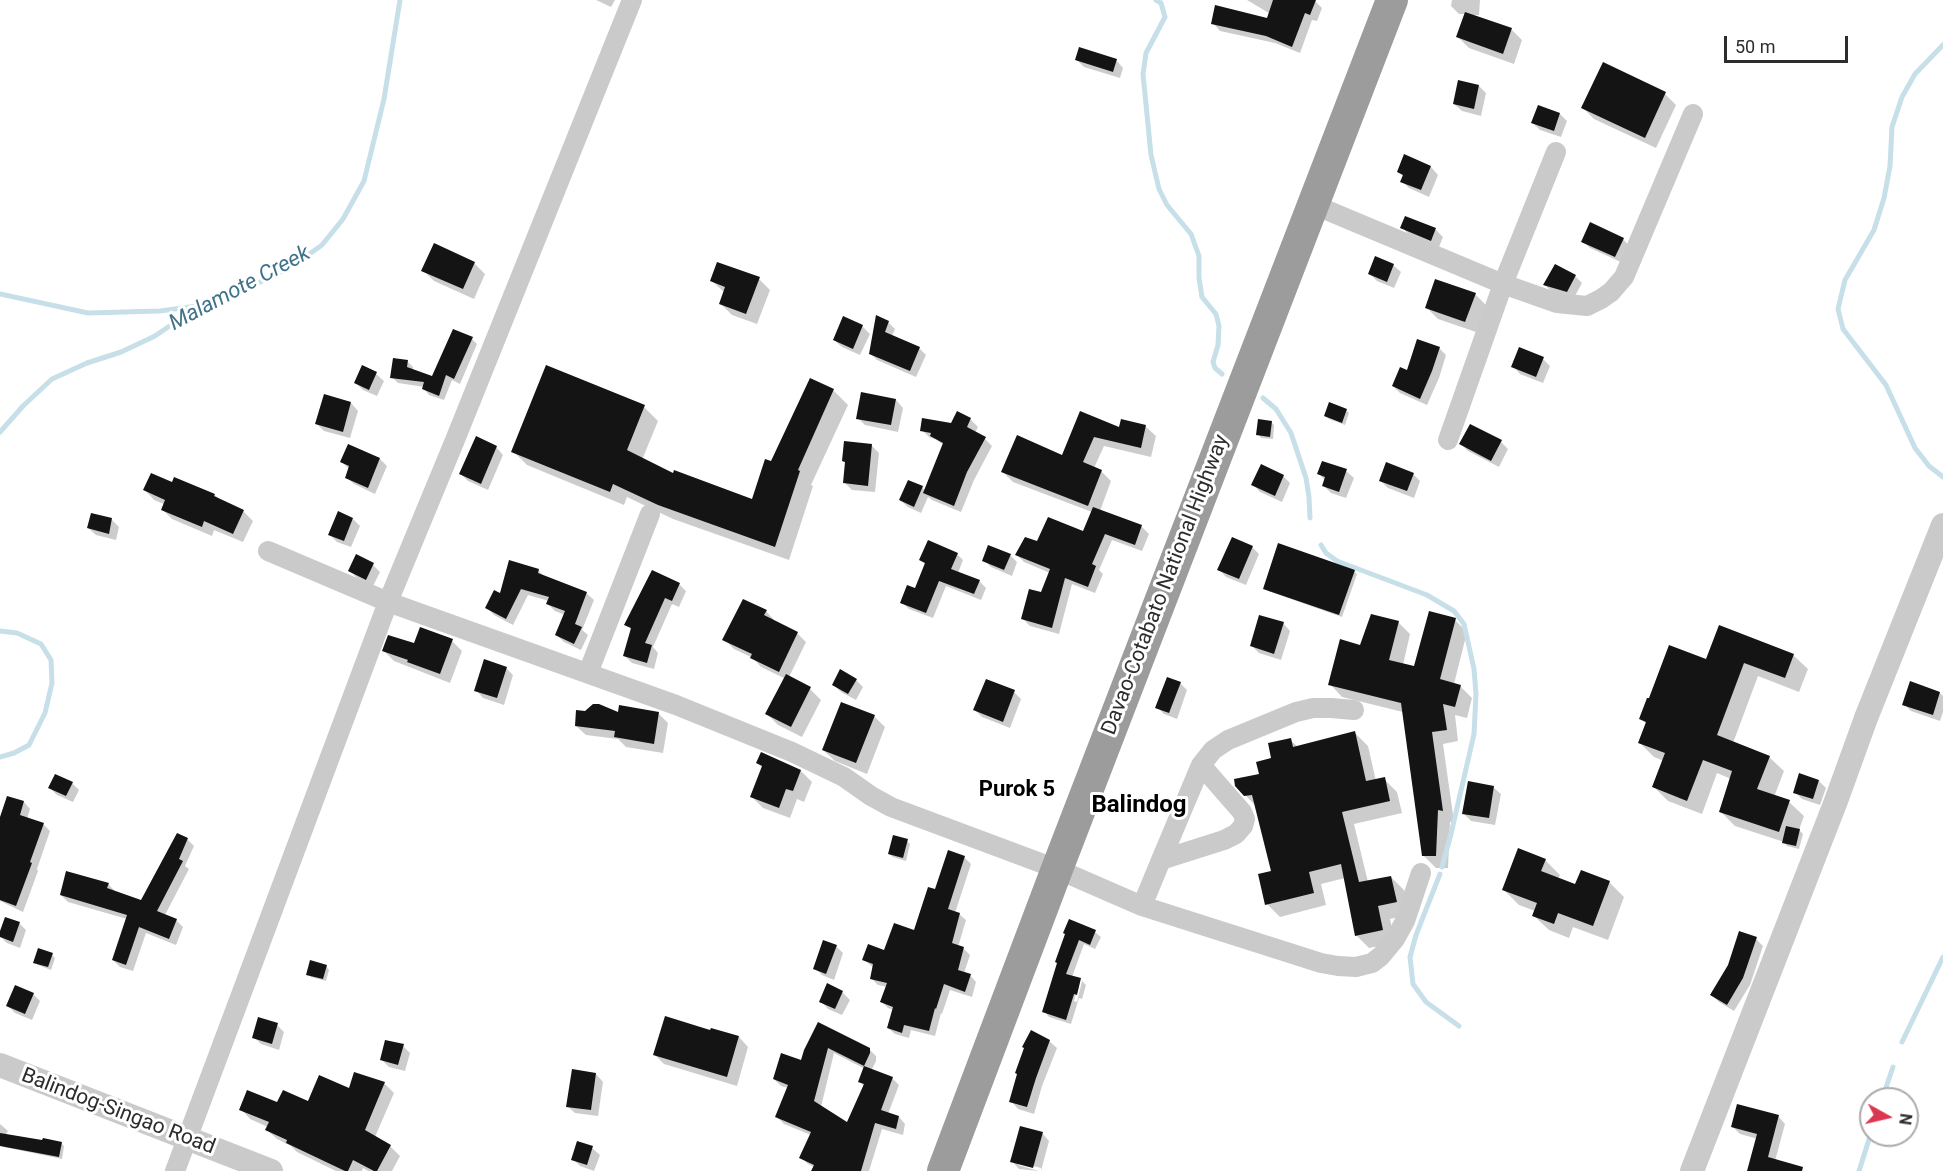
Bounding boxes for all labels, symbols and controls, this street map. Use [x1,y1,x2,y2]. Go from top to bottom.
scale bar [1727,24,1852,62]
text: 50 m [1735,36,1775,57]
water label: Malamote Creek [165,241,315,337]
street label: Davao-Cotabato National Highway [1097,431,1235,739]
district label: Purok 5 [979,777,1055,803]
district label: Balindog [1091,792,1187,820]
street label: Balindog-Singao Road [18,1063,218,1161]
north arrow [1859,1087,1919,1147]
text: N [1895,1112,1916,1126]

